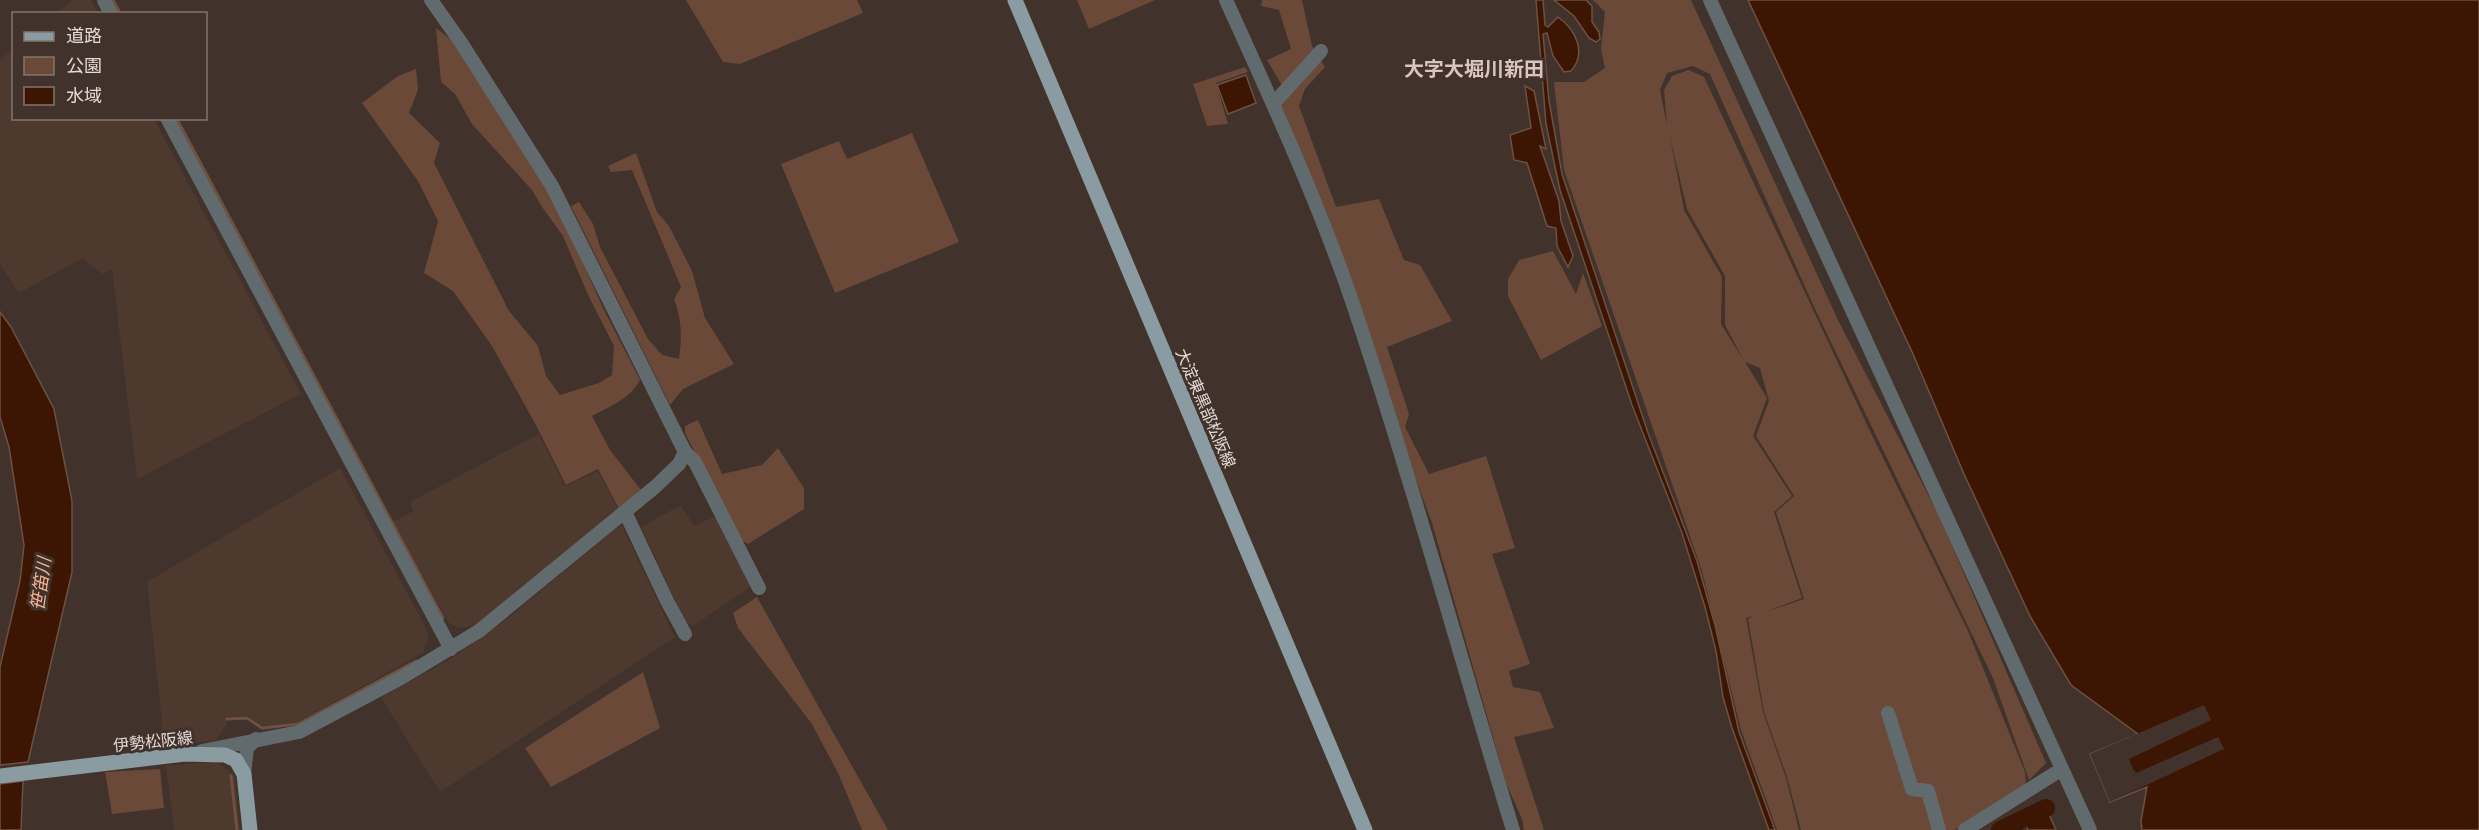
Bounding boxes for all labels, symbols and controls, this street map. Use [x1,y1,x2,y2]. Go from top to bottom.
legend [12,12,207,120]
text: 道路 [66,25,102,47]
text: 公園 [66,55,102,77]
district label: 大字大堀川新田 [1404,57,1544,81]
text: 水域 [66,85,102,107]
street label: 大淀東黒部松阪線 [1172,345,1240,471]
water label: 笹笛川 [26,554,56,612]
street label: 伊勢松阪線 [112,727,194,755]

